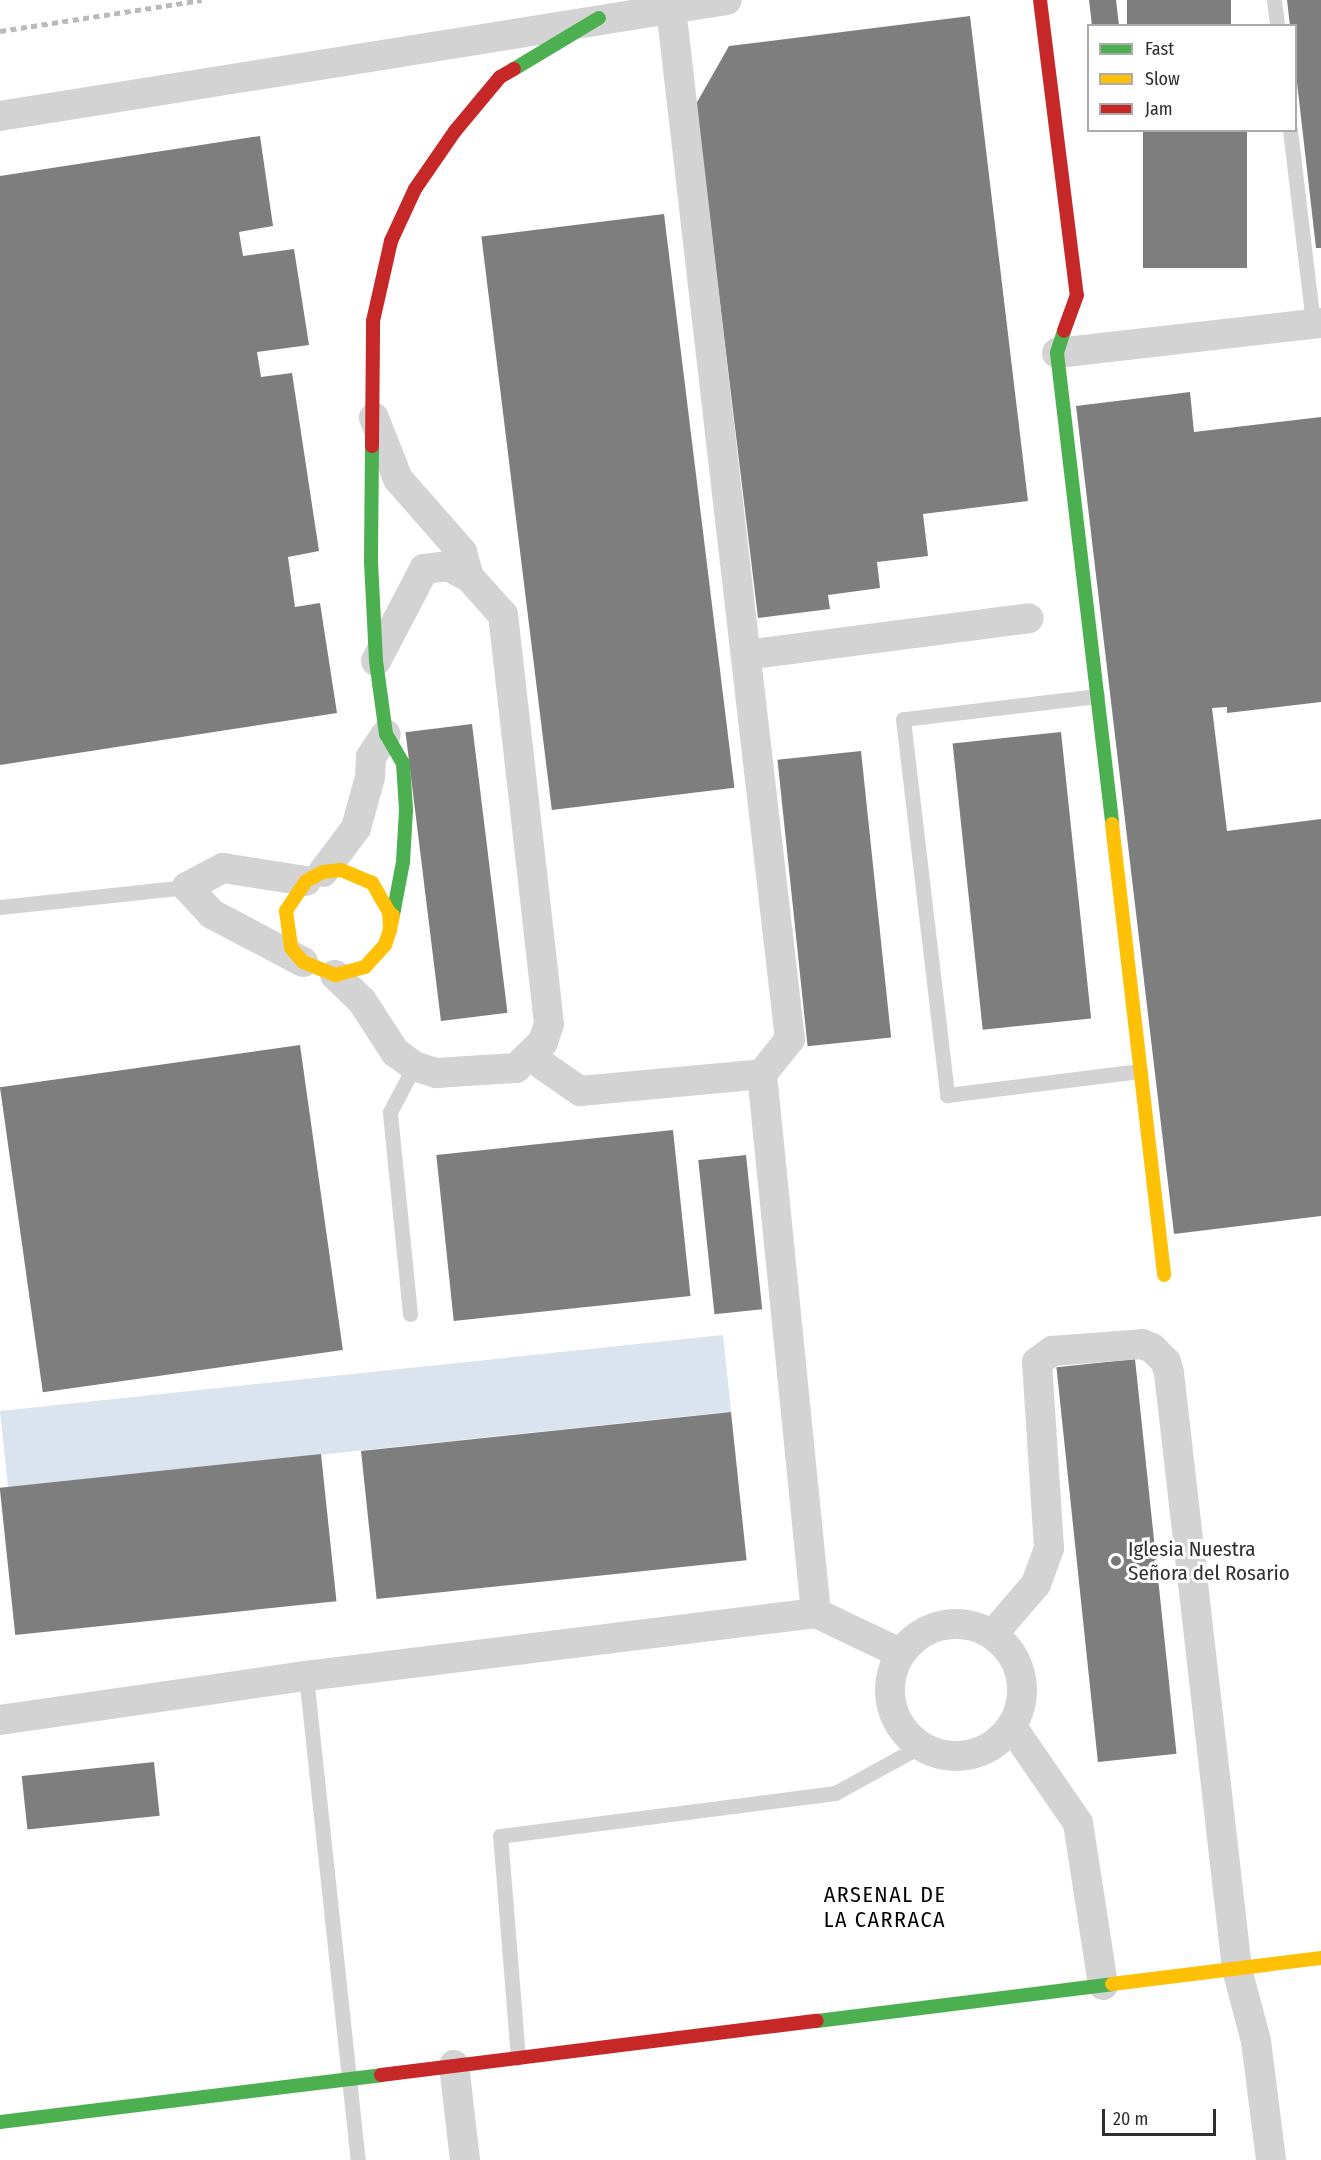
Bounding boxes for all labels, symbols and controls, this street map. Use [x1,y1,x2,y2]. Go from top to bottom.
legend [1087,24,1297,132]
text: Fast [1145,38,1174,60]
text: Slow [1145,68,1180,90]
text: Jam [1145,98,1173,120]
place label: Iglesia Nuestra Señora del Rosario [1128,1536,1290,1586]
marker: Iglesia Nuestra Señora del Rosario [1109,1554,1123,1568]
district label: ARSENAL DE LA CARRACA [824,1881,946,1933]
scale bar [1105,2097,1219,2135]
text: 20 m [1113,2108,1148,2130]

